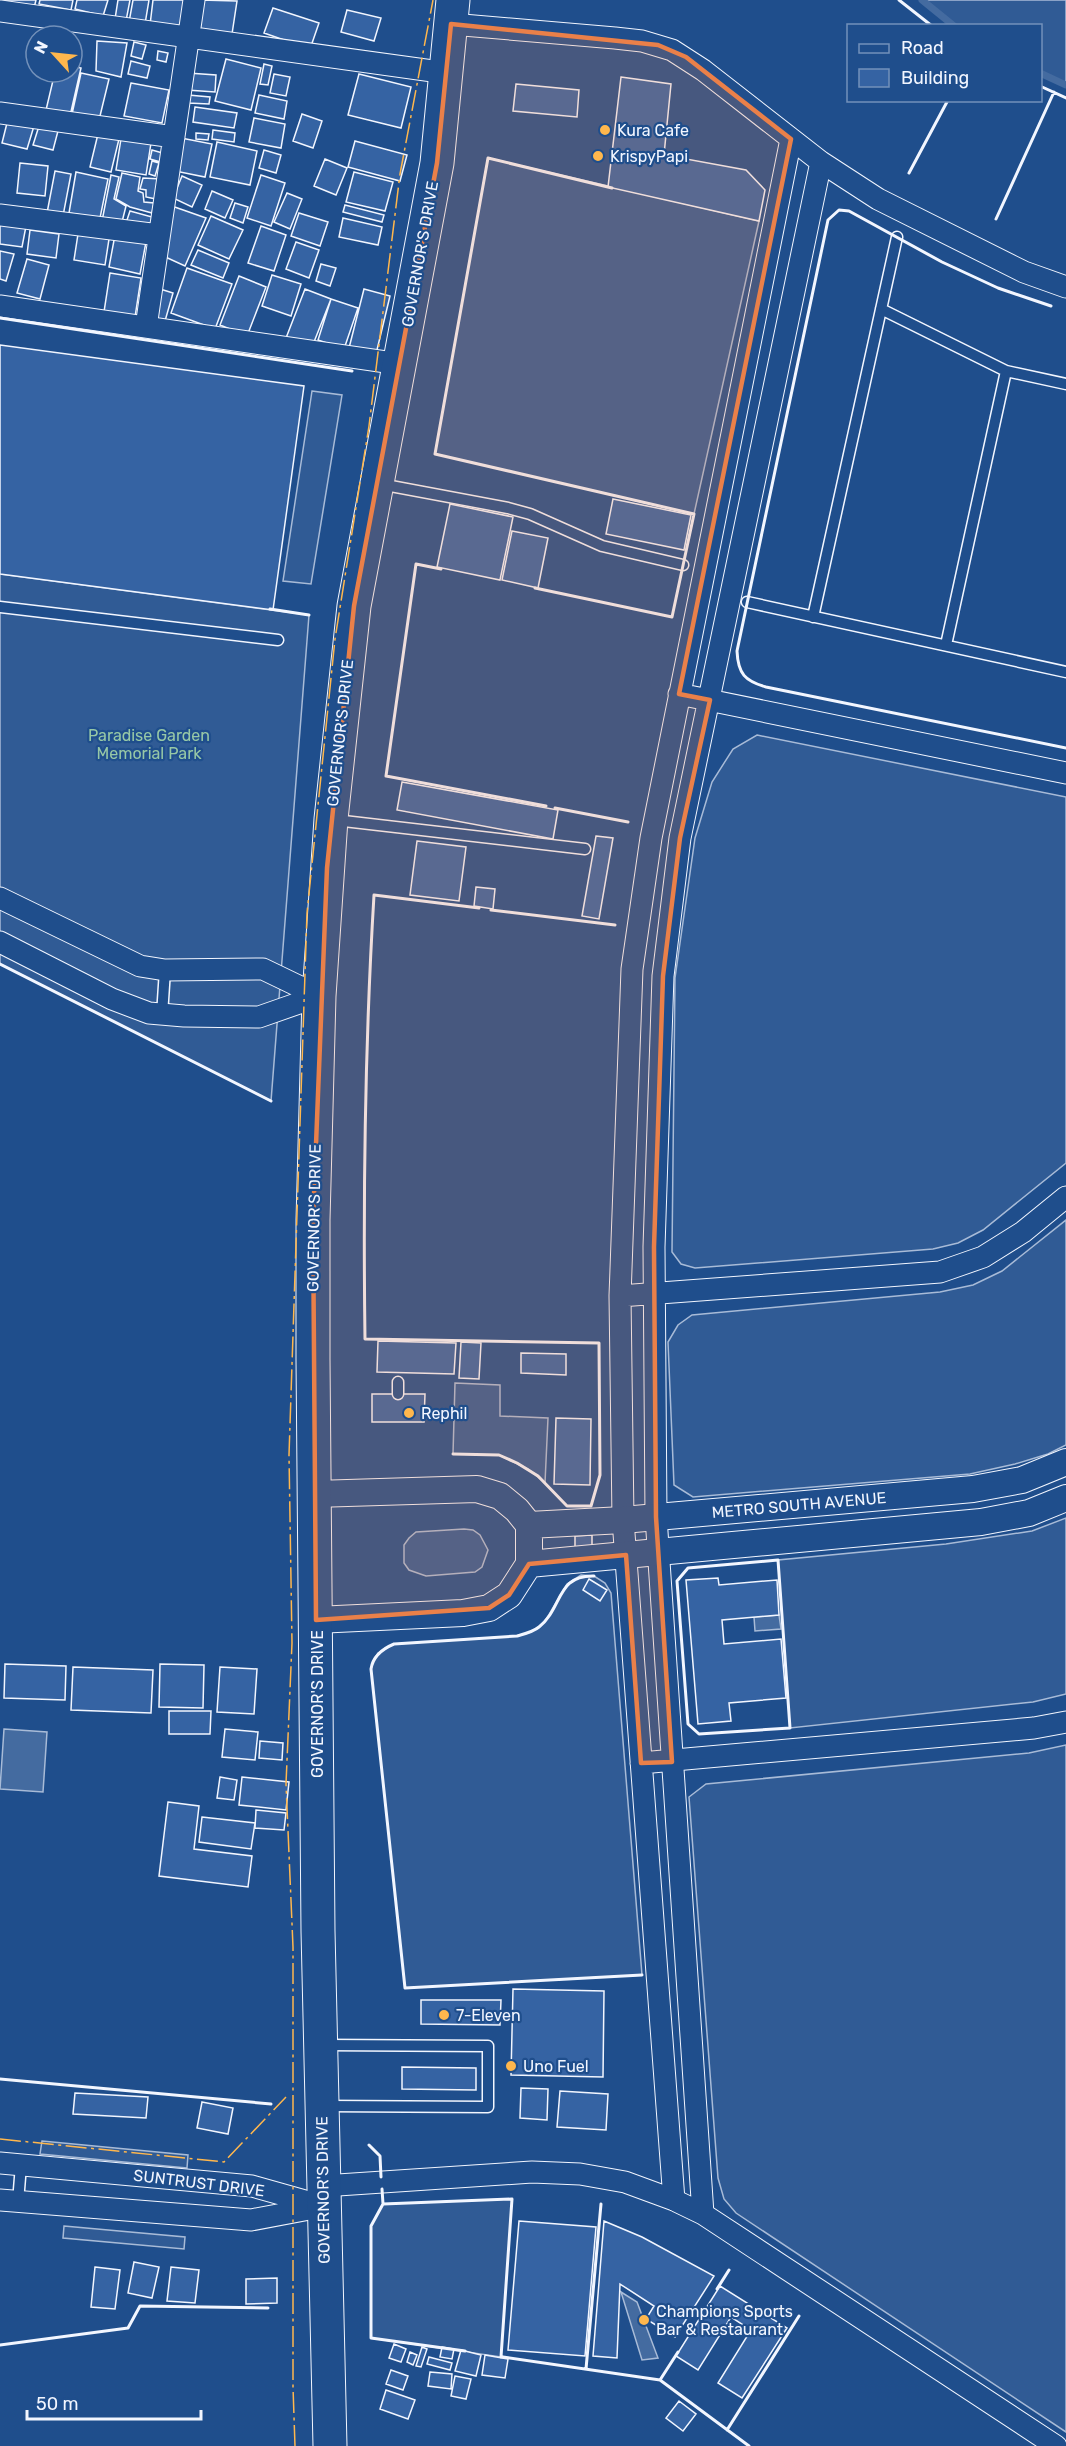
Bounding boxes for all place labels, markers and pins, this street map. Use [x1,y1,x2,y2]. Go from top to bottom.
place label: Kura Cafe [617,121,689,140]
marker: Kura Cafe [598,123,612,137]
place label: KrispyPapi [610,147,688,166]
marker: KrispyPapi [591,149,605,163]
place label: Rephil [421,1404,467,1423]
marker: Rephil [402,1406,416,1420]
place label: 7-Eleven [456,2006,521,2025]
marker: 7-Eleven [437,2008,451,2022]
place label: Uno Fuel [523,2057,589,2076]
marker: Uno Fuel [504,2059,518,2073]
place label: Champions Sports Bar & Restaurant [656,2302,793,2339]
marker: Champions Sports Bar & Restaurant [637,2313,651,2327]

